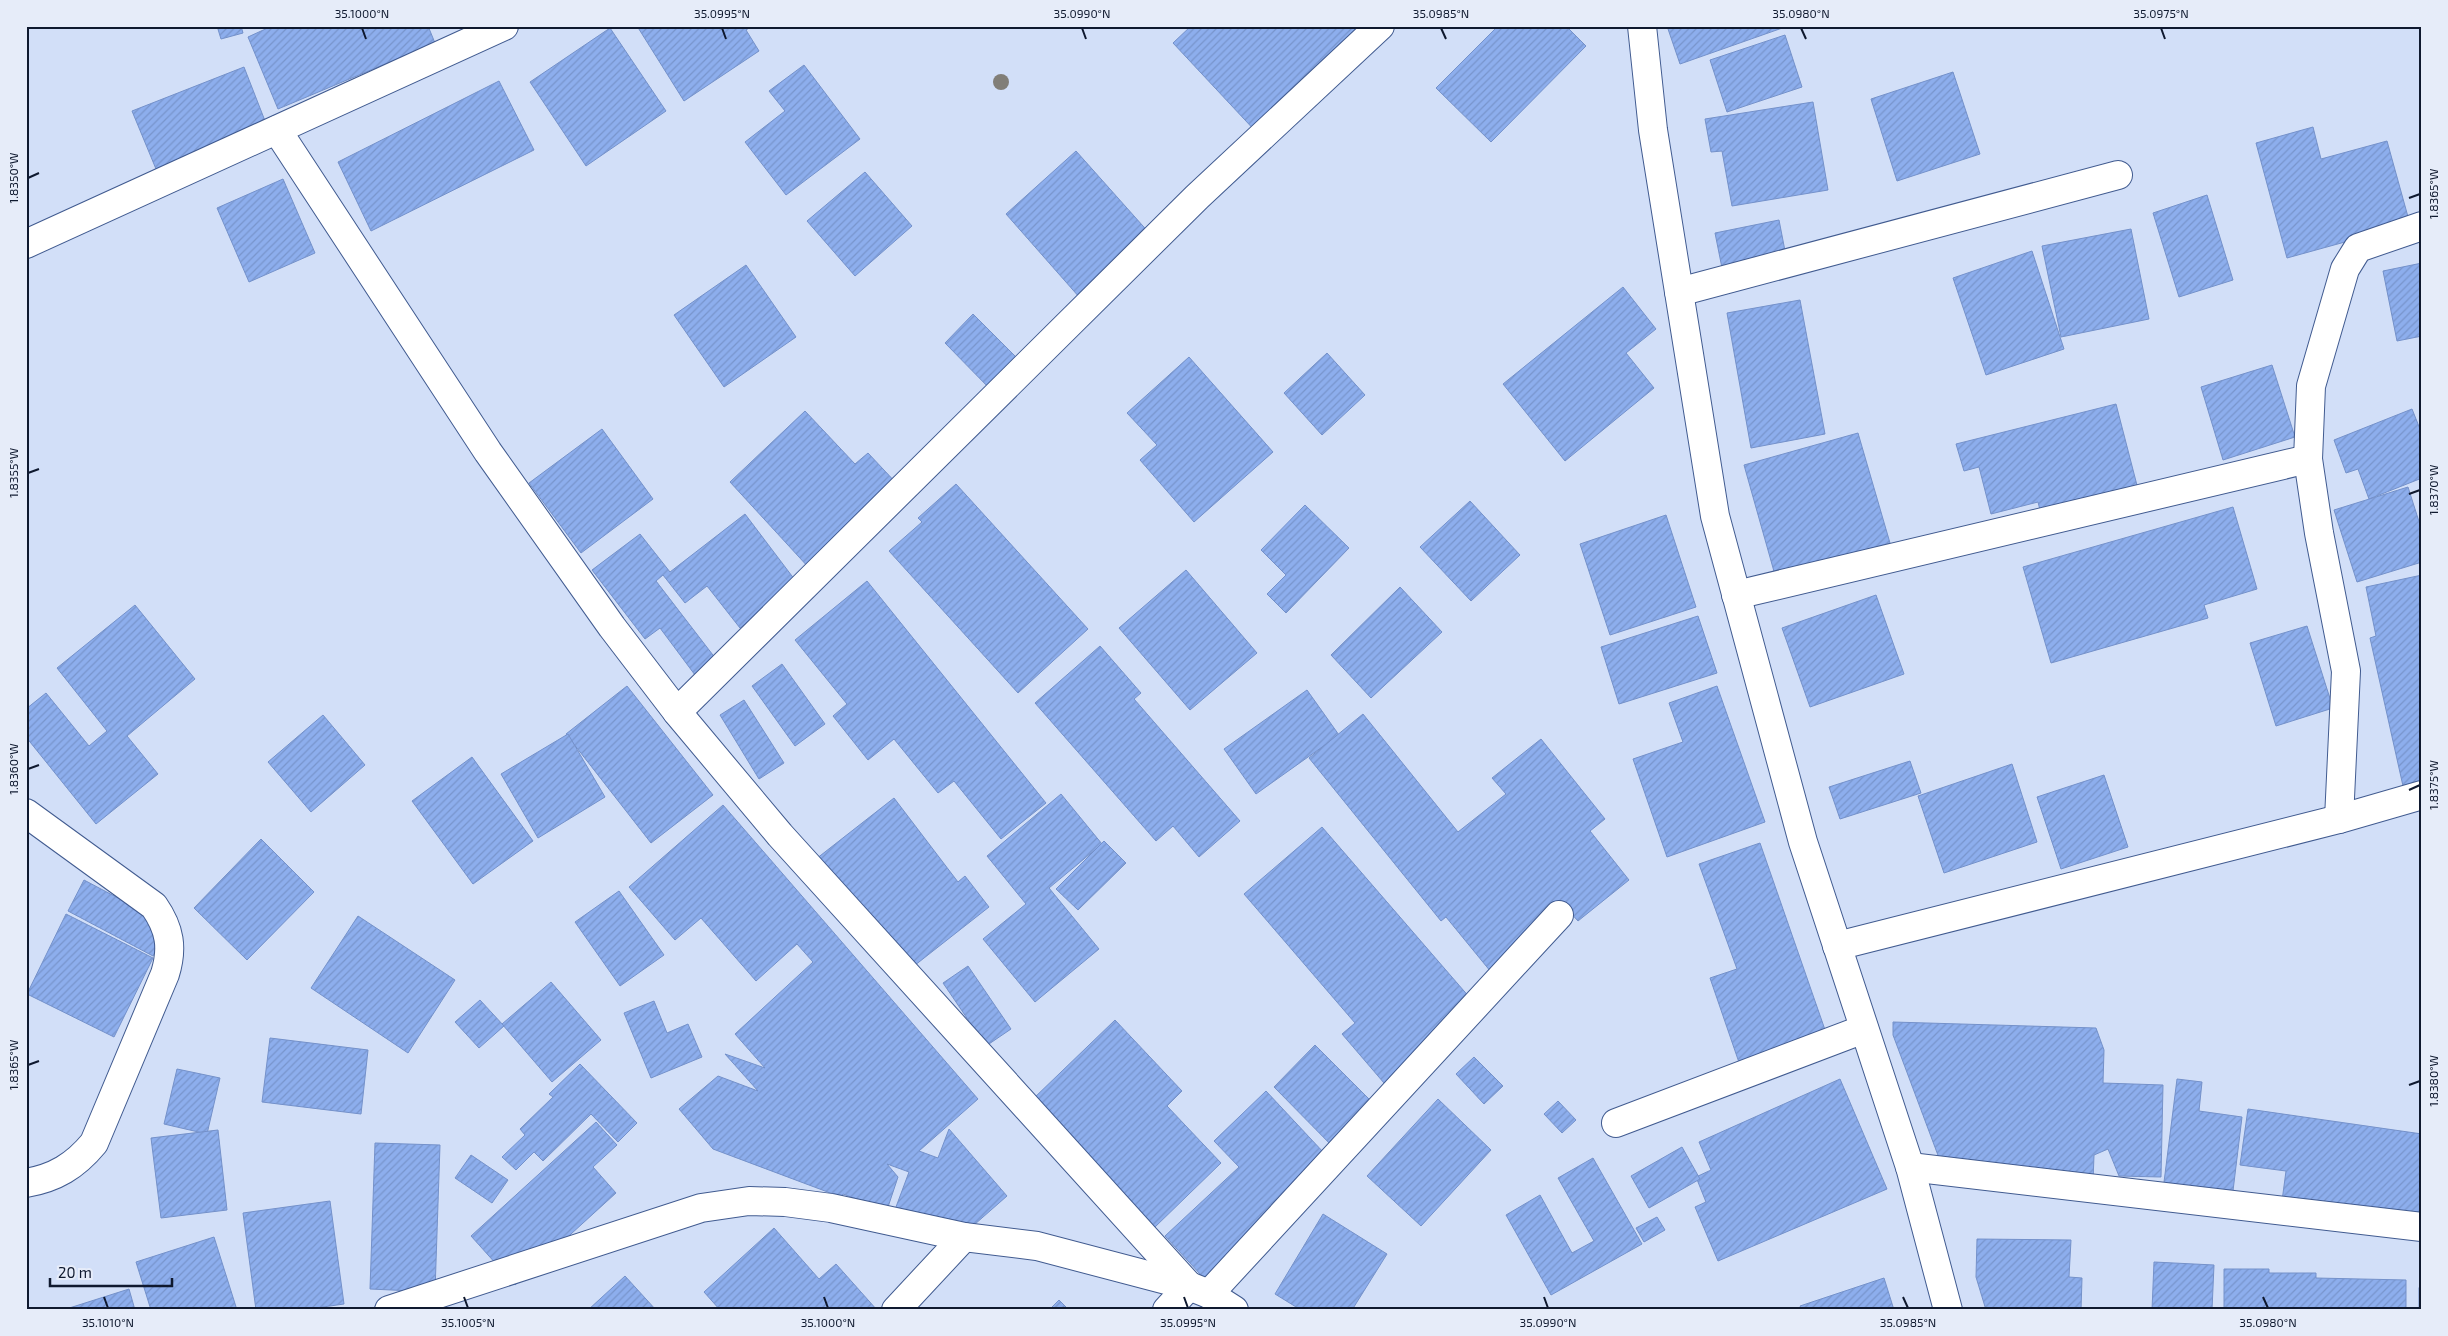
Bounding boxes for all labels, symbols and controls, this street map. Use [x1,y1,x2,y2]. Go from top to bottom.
text: 35.1000°N [335,6,389,20]
text: 35.0995°N [694,6,750,20]
text: 35.0990°N [1054,6,1110,20]
text: 35.0985°N [1413,6,1469,20]
text: 35.0980°N [1772,6,1830,20]
text: 35.0975°N [2133,6,2189,20]
text: 1.8350°W [6,153,20,203]
text: 1.8365°W [2426,169,2440,219]
text: 1.8355°W [6,448,20,498]
text: 1.8370°W [2426,465,2440,515]
text: 1.8360°W [6,743,20,795]
text: 1.8375°W [2426,760,2440,810]
text: 1.8365°W [6,1040,20,1090]
text: 1.8380°W [2426,1055,2440,1107]
scale bar [50,1256,172,1288]
text: 20 m [58,1263,92,1281]
text: 35.1010°N [82,1315,134,1329]
text: 35.1005°N [441,1315,495,1329]
text: 35.1000°N [801,1315,855,1329]
text: 35.0995°N [1160,1315,1216,1329]
text: 35.0990°N [1520,1315,1576,1329]
text: 35.0985°N [1880,1315,1936,1329]
text: 35.0980°N [2239,1315,2297,1329]

